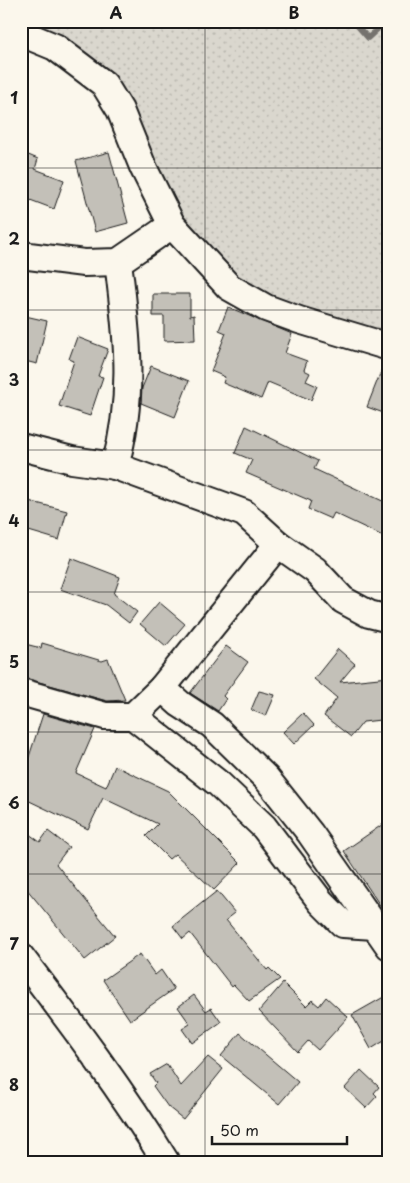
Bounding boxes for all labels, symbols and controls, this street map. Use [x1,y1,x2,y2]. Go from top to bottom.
text: A [110,0,123,24]
text: B [289,0,300,24]
text: 1 [10,85,18,109]
text: 2 [8,226,20,250]
text: 3 [9,367,19,391]
text: 4 [9,508,20,532]
text: 5 [9,649,19,673]
text: 6 [8,790,20,814]
text: 7 [9,931,19,955]
text: 8 [9,1072,19,1096]
scale bar [212,1113,348,1145]
text: 50 m [220,1118,259,1141]

